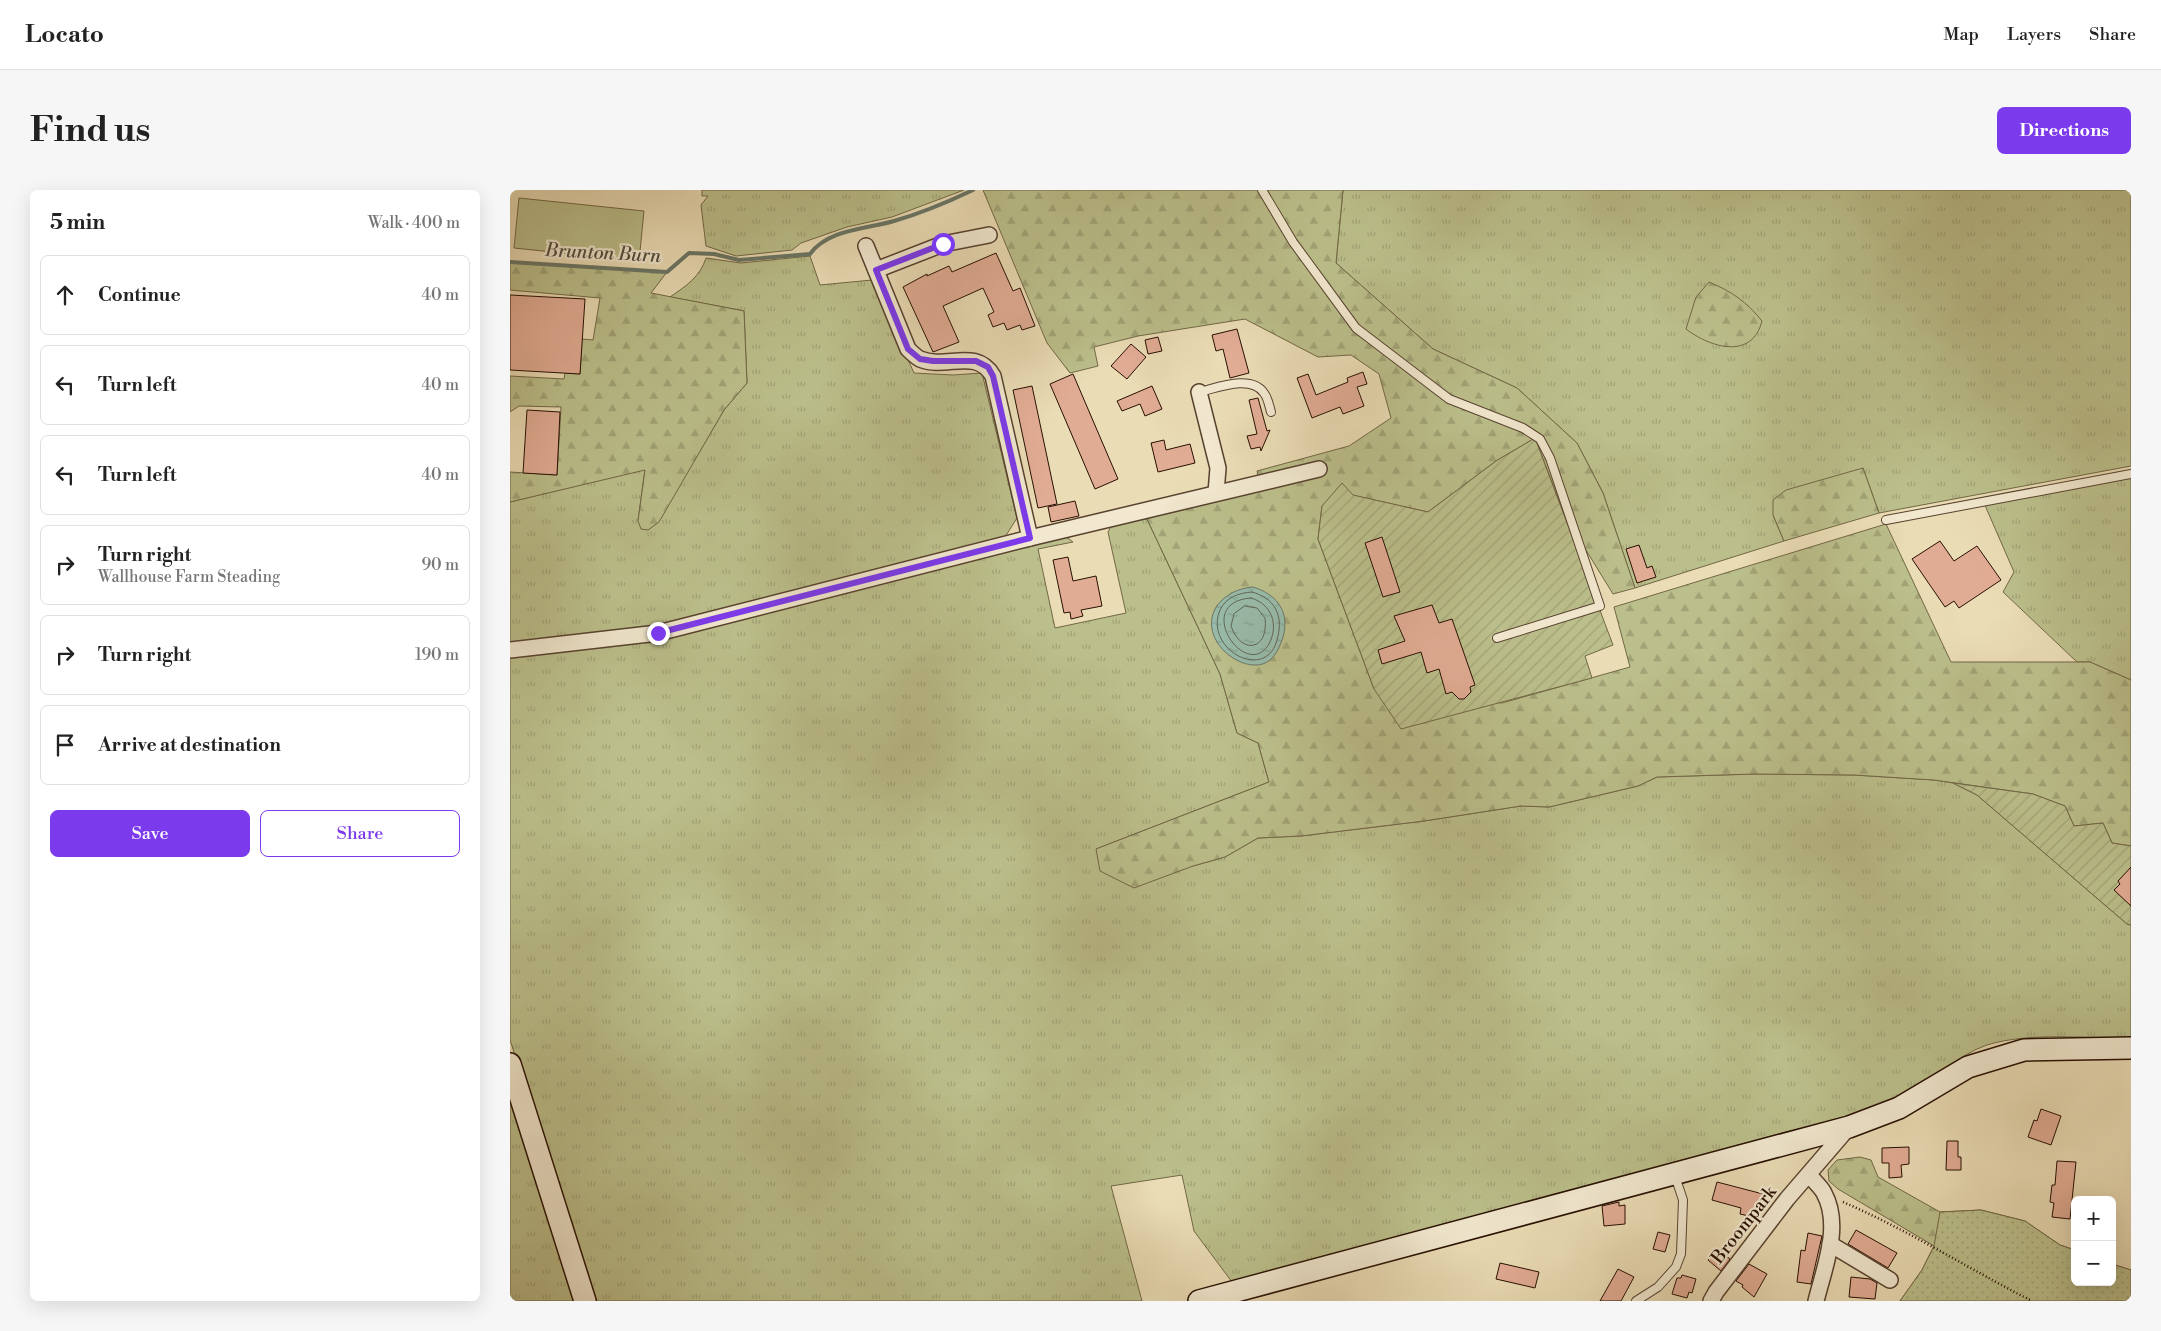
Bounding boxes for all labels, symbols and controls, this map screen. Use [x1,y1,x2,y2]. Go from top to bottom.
text: Locato [25,20,104,50]
text: Map [1944,23,1979,46]
text: Layers [2007,23,2061,46]
text: Share [2089,23,2136,46]
button: Directions [1997,107,2131,154]
text: Find us [30,109,150,152]
text: 5 min [50,210,105,236]
text: Walk · 400 m [368,213,460,233]
route start [932,233,955,256]
water label: Brunton Burn [544,238,662,268]
icon: ahead [51,281,79,309]
text: Continue [98,283,181,307]
text: 40 m [422,285,459,305]
icon: left [51,371,79,399]
text: Turn left [98,373,177,397]
text: 40 m [422,375,459,395]
icon: left [51,461,79,489]
text: Turn left [98,463,177,487]
text: 40 m [422,465,459,485]
text: Turn right [98,543,191,567]
icon: right [51,551,79,579]
text: 90 m [421,555,459,575]
text: Wallhouse Farm Steading [98,567,280,587]
route end [647,622,670,645]
icon: right [51,641,79,669]
text: Turn right [98,643,191,667]
text: 190 m [415,645,459,665]
icon: arrive [51,731,79,759]
text: Arrive at destination [98,733,281,757]
button: Save [50,810,250,857]
button: Share [260,810,460,857]
street label: Broompark [1706,1180,1783,1269]
map controls [2071,1196,2116,1286]
button: + [2071,1196,2116,1241]
button: − [2071,1241,2116,1286]

